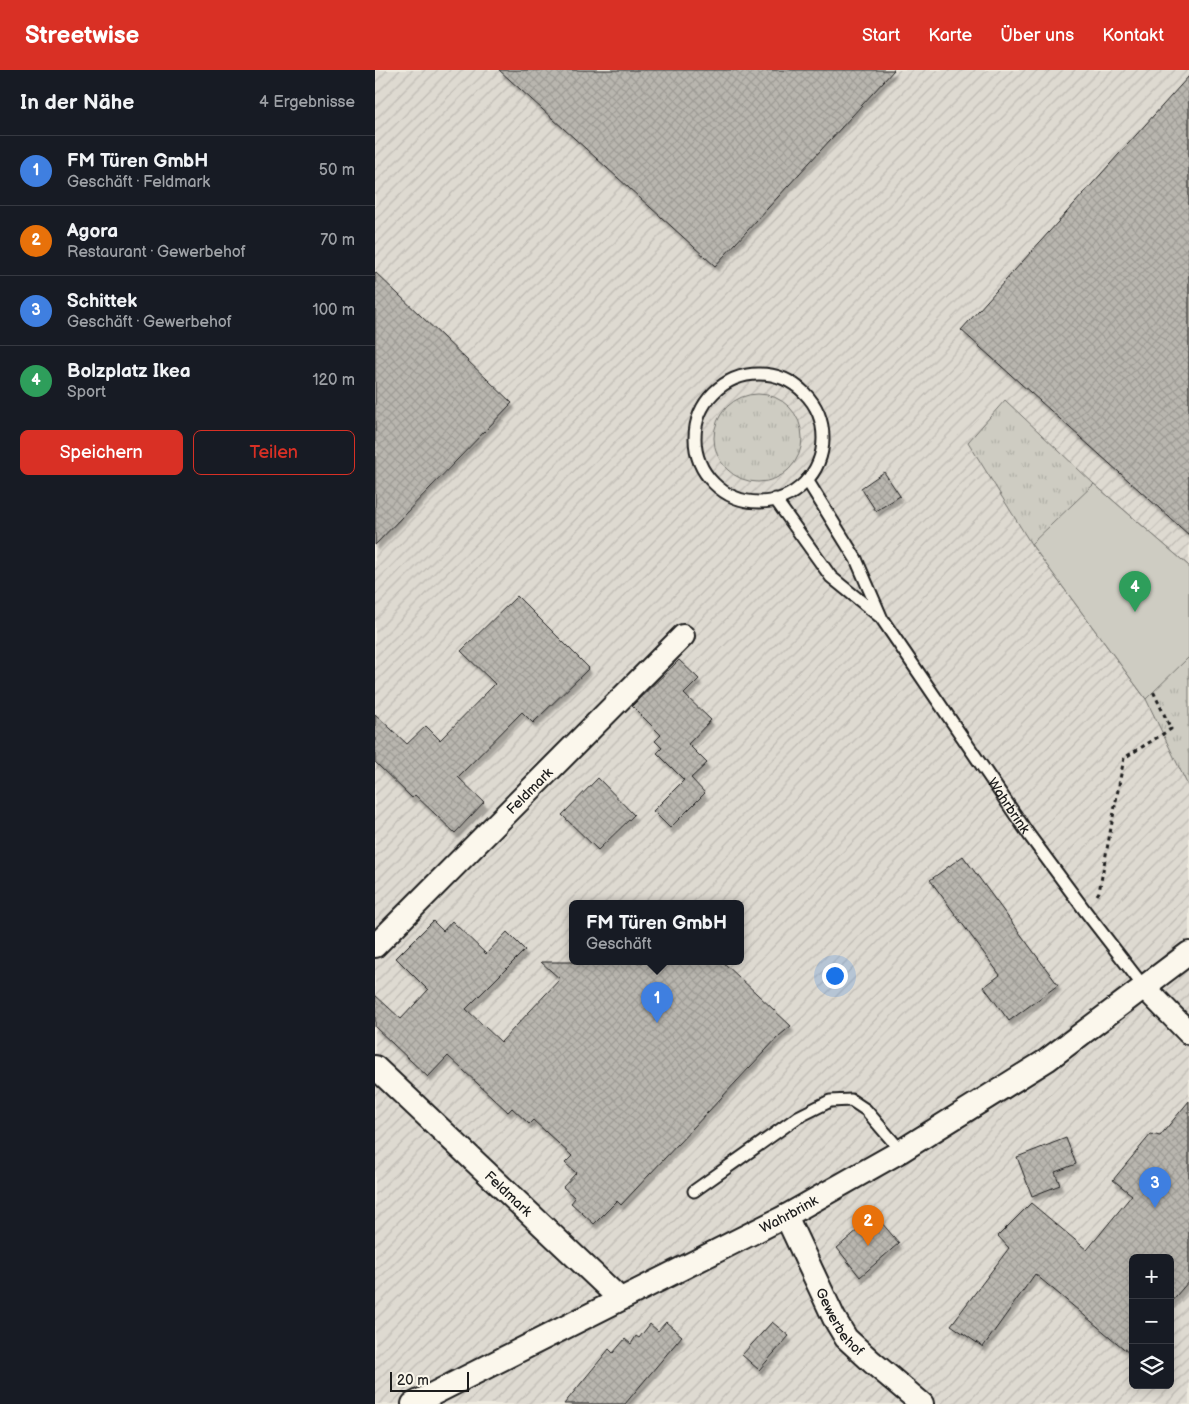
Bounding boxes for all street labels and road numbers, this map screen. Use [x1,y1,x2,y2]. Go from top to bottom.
street label: Feldmark [503,764,556,817]
street label: Wahrbrink [984,774,1034,837]
street label: Feldmark [481,1167,536,1220]
street label: Wahrbrink [757,1191,821,1236]
street label: Gewerbehof [812,1285,868,1359]

